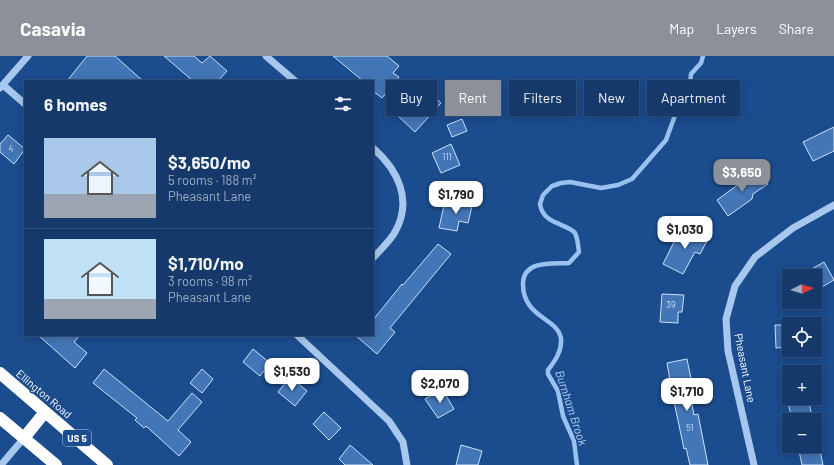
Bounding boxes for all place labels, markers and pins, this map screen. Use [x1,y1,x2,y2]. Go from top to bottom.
pin: $3,650 [709,159,775,193]
pin: $1,790 [423,181,489,215]
pin: $1,030 [652,216,718,250]
pin: $1,530 [259,358,325,392]
pin: $2,070 [407,370,473,404]
pin: $1,710 [654,378,720,412]

